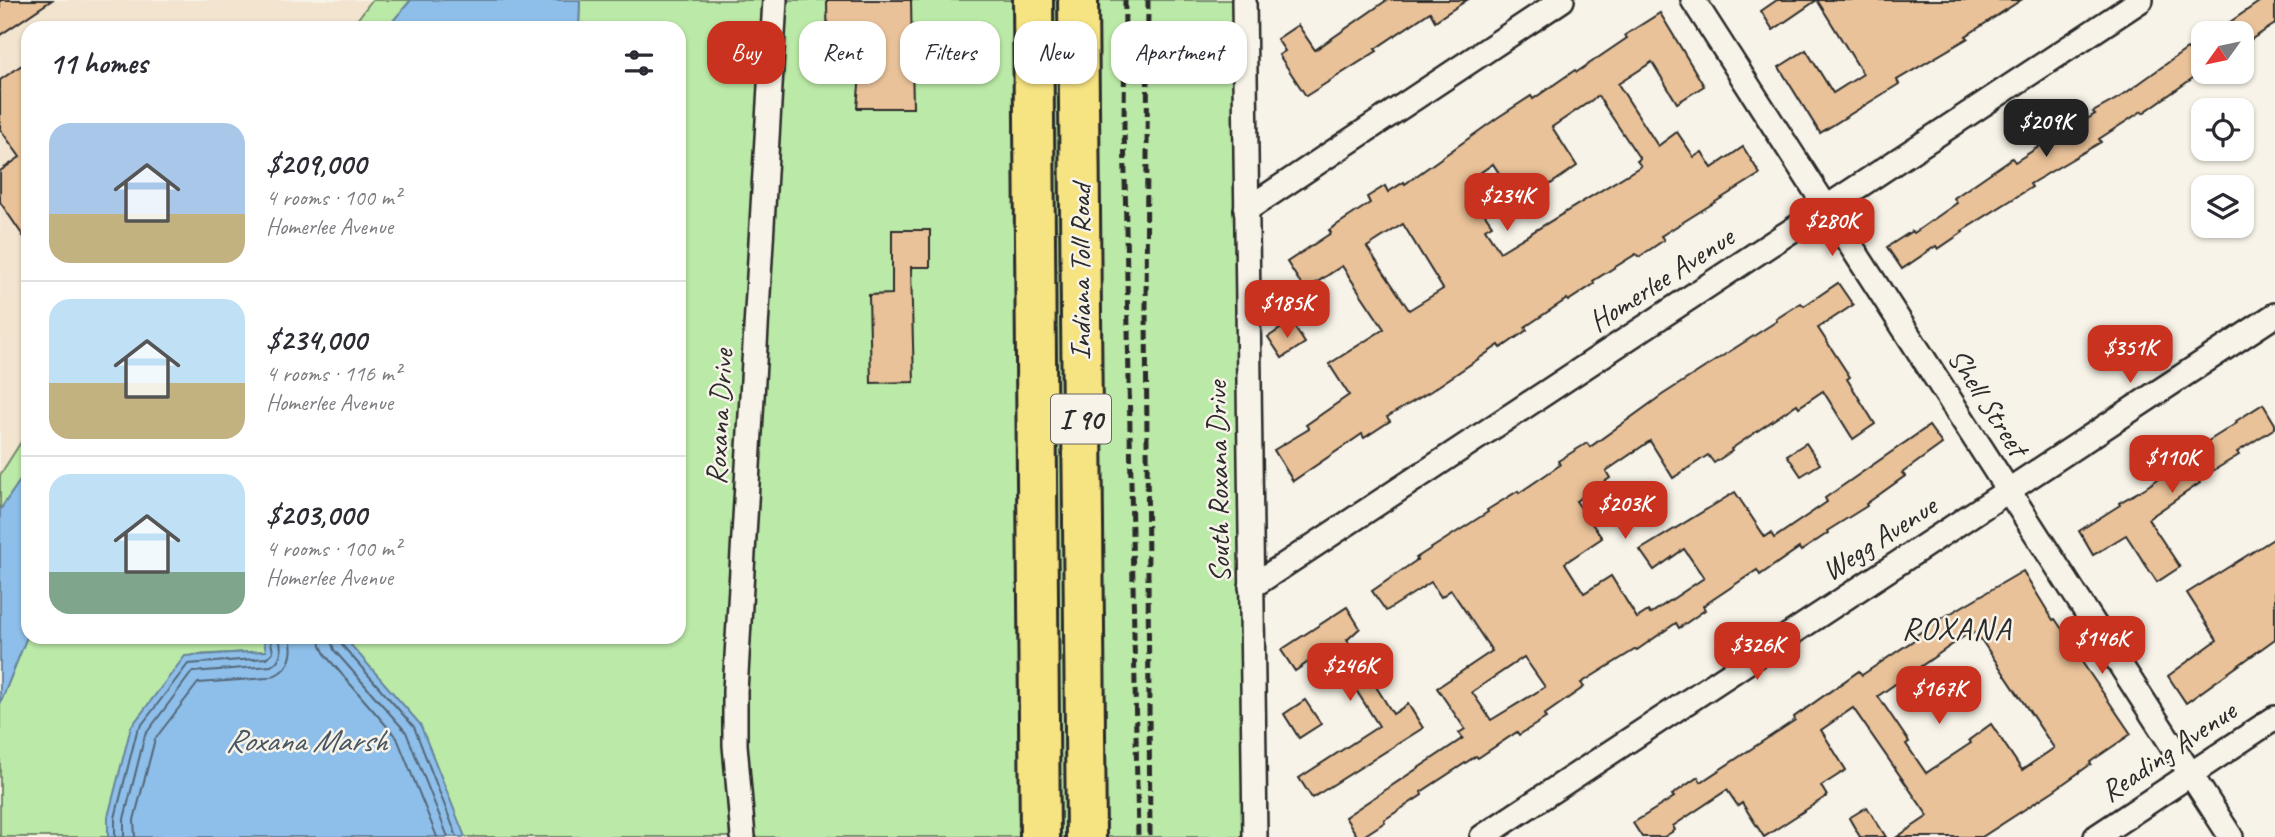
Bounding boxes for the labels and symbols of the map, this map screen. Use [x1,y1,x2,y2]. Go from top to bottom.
north arrow [2191,21,2254,84]
pin: $209K [1997,100,2095,159]
pin: $234K [1458,174,1556,233]
street label: Indiana Toll Road [1061,180,1099,360]
pin: $280K [1783,198,1881,258]
street label: Homerlee Avenue [1581,217,1743,340]
pin: $185K [1238,280,1336,340]
pin: $351K [2081,326,2179,385]
street label: Shell Street [1939,341,2039,466]
street label: Roxana Drive [696,346,742,486]
street label: South Roxana Drive [1197,378,1239,583]
road number: I 90 [1051,394,1111,444]
pin: $110K [2123,435,2221,495]
pin: $203K [1576,482,1674,541]
street label: Wegg Avenue [1814,486,1945,589]
district label: ROXANA [1902,608,2012,649]
pin: $146K [2053,616,2151,676]
pin: $326K [1708,622,1806,682]
pin: $246K [1301,644,1399,703]
pin: $167K [1890,666,1988,726]
street label: Reading Avenue [2093,691,2245,810]
water label: Roxana Marsh [225,720,389,761]

